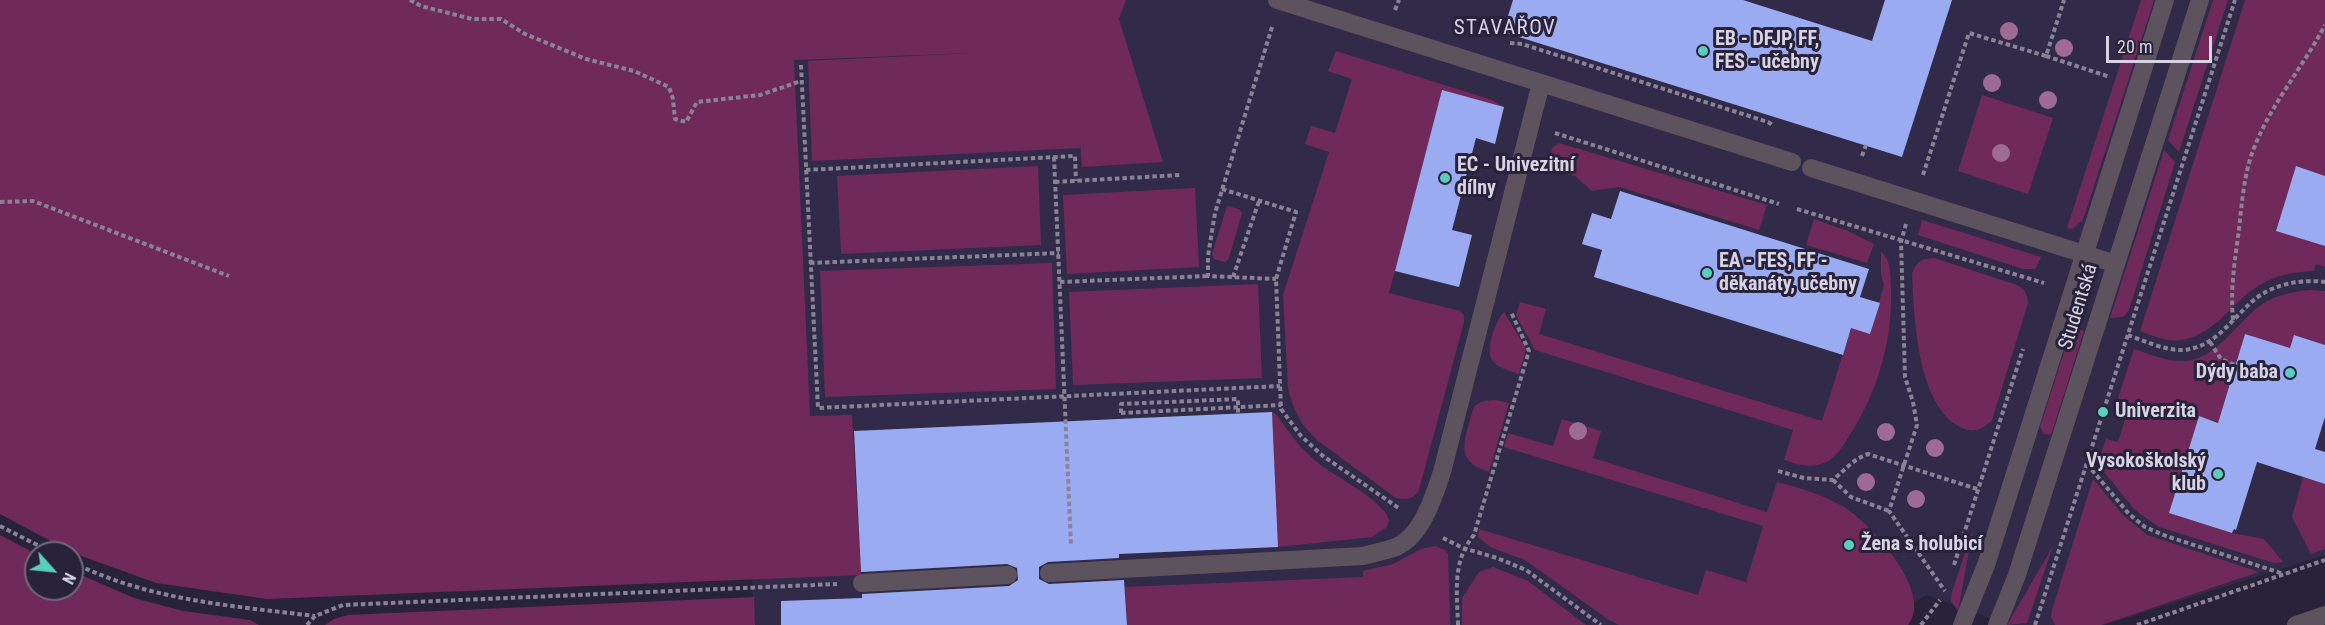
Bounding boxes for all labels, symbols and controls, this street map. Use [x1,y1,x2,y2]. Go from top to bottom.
district label: STAVAŘOV [1454,16,1556,42]
scale bar [2109,24,2216,62]
place label: EB - DFJP, FF, FES - učebny [1715,28,1819,75]
text: 20 m [2117,36,2152,57]
marker: EB - DFJP, FF, FES - učebny [1696,44,1710,58]
place label: EC - Univezitní dílny [1457,154,1575,201]
marker: EC - Univezitní dílny [1438,171,1452,185]
place label: EA - FES, FF - děkanáty, učebny [1719,250,1857,297]
street label: Studentská [2055,261,2103,353]
marker: EA - FES, FF - děkanáty, učebny [1700,266,1714,280]
place label: Dýdy baba [2196,361,2278,385]
marker: Dýdy baba [2283,366,2297,380]
place label: Univerzita [2115,400,2196,424]
marker: Univerzita [2096,405,2110,419]
place label: Vysokoškolský klub [2086,450,2206,497]
marker: Vysokoškolský klub [2211,467,2225,481]
place label: Žena s holubicí [1861,533,1983,557]
marker: Žena s holubicí [1842,538,1856,552]
north arrow [24,541,84,601]
text: N [58,570,79,587]

